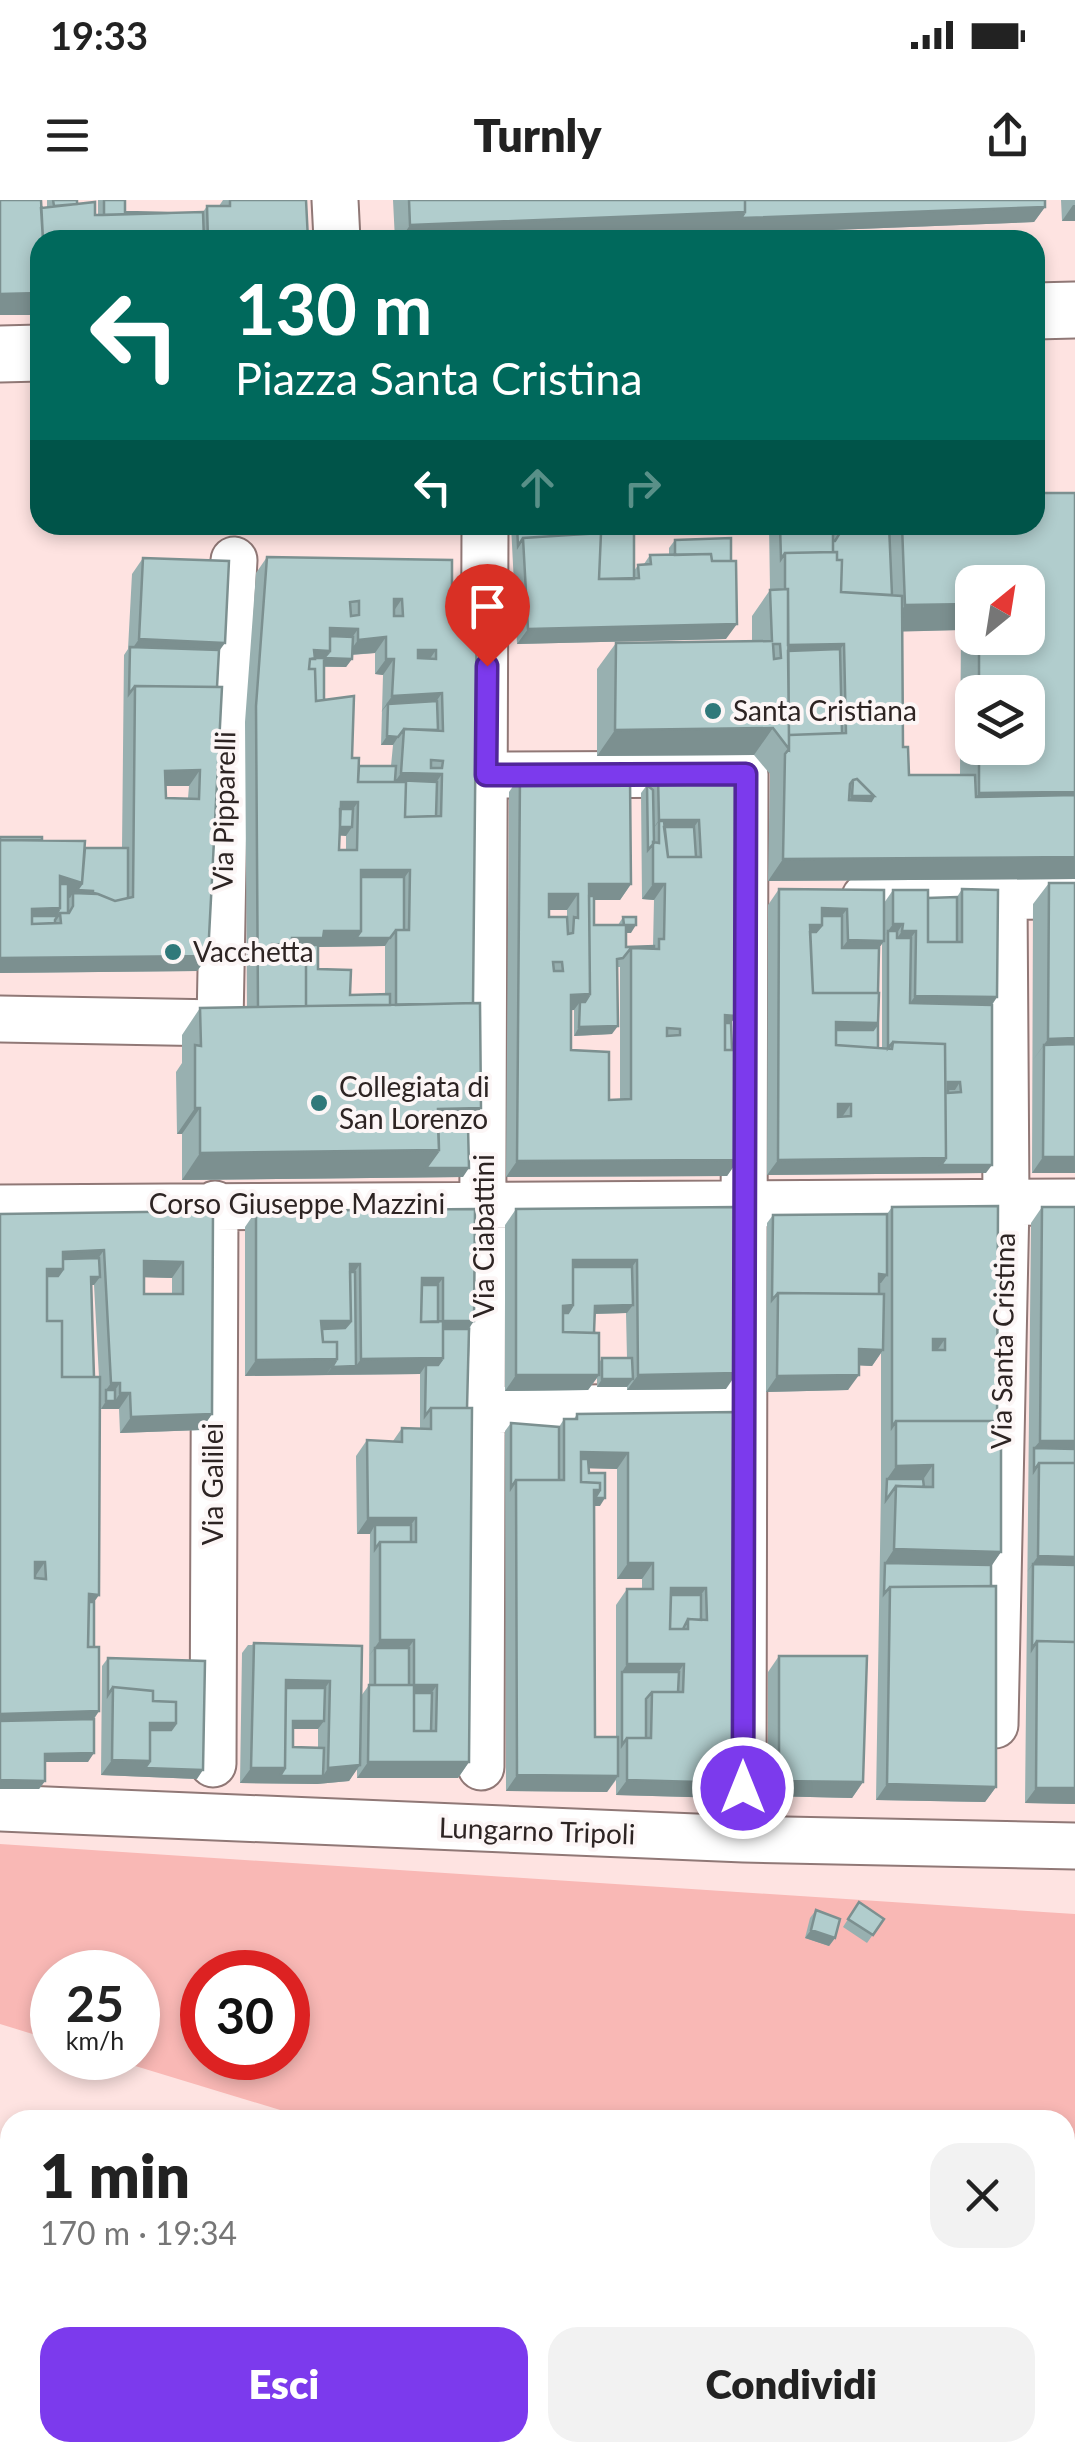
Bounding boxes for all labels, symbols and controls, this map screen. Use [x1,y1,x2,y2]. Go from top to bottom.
text: 19:33 [50,12,148,58]
icon: menu [40,108,95,163]
text: Turnly [473,108,602,162]
icon: share [980,108,1035,163]
text: 130 m [235,266,432,350]
icon: left [70,270,200,400]
text: Piazza Santa Cristina [235,351,643,405]
icon: left [405,460,460,515]
icon: ahead [510,460,565,515]
icon: right [615,460,670,515]
pin [445,564,530,667]
north arrow [955,565,1045,655]
map controls [955,565,1045,765]
icon: arrive [460,579,515,634]
button: layers [955,675,1045,765]
place label: Santa Cristiana [733,693,917,727]
marker: Santa Cristiana [702,700,724,722]
street label: Via Pipparelli [205,731,241,891]
place label: Vacchetta [193,934,314,968]
marker: Vacchetta [162,941,184,963]
place label: Collegiata di San Lorenzo [339,1069,490,1135]
marker: Collegiata di San Lorenzo [308,1092,330,1114]
street label: Via Ciabattini [466,1154,500,1318]
street label: Corso Giuseppe Mazzini [149,1186,445,1220]
street label: Via Santa Cristina [983,1232,1021,1450]
street label: Via Galilei [195,1423,229,1545]
position arrow [691,1736,795,1840]
street label: Lungarno Tripoli [438,1810,636,1850]
speed limit sign: 30 [180,1950,310,2080]
text: 25 [66,1973,124,2033]
text: km/h [66,2025,124,2055]
text: 1 min [40,2139,190,2211]
button: close [930,2143,1035,2248]
text: 170 m · 19:34 [40,2213,237,2252]
button: Esci [40,2327,528,2442]
button: Condividi [548,2327,1035,2442]

